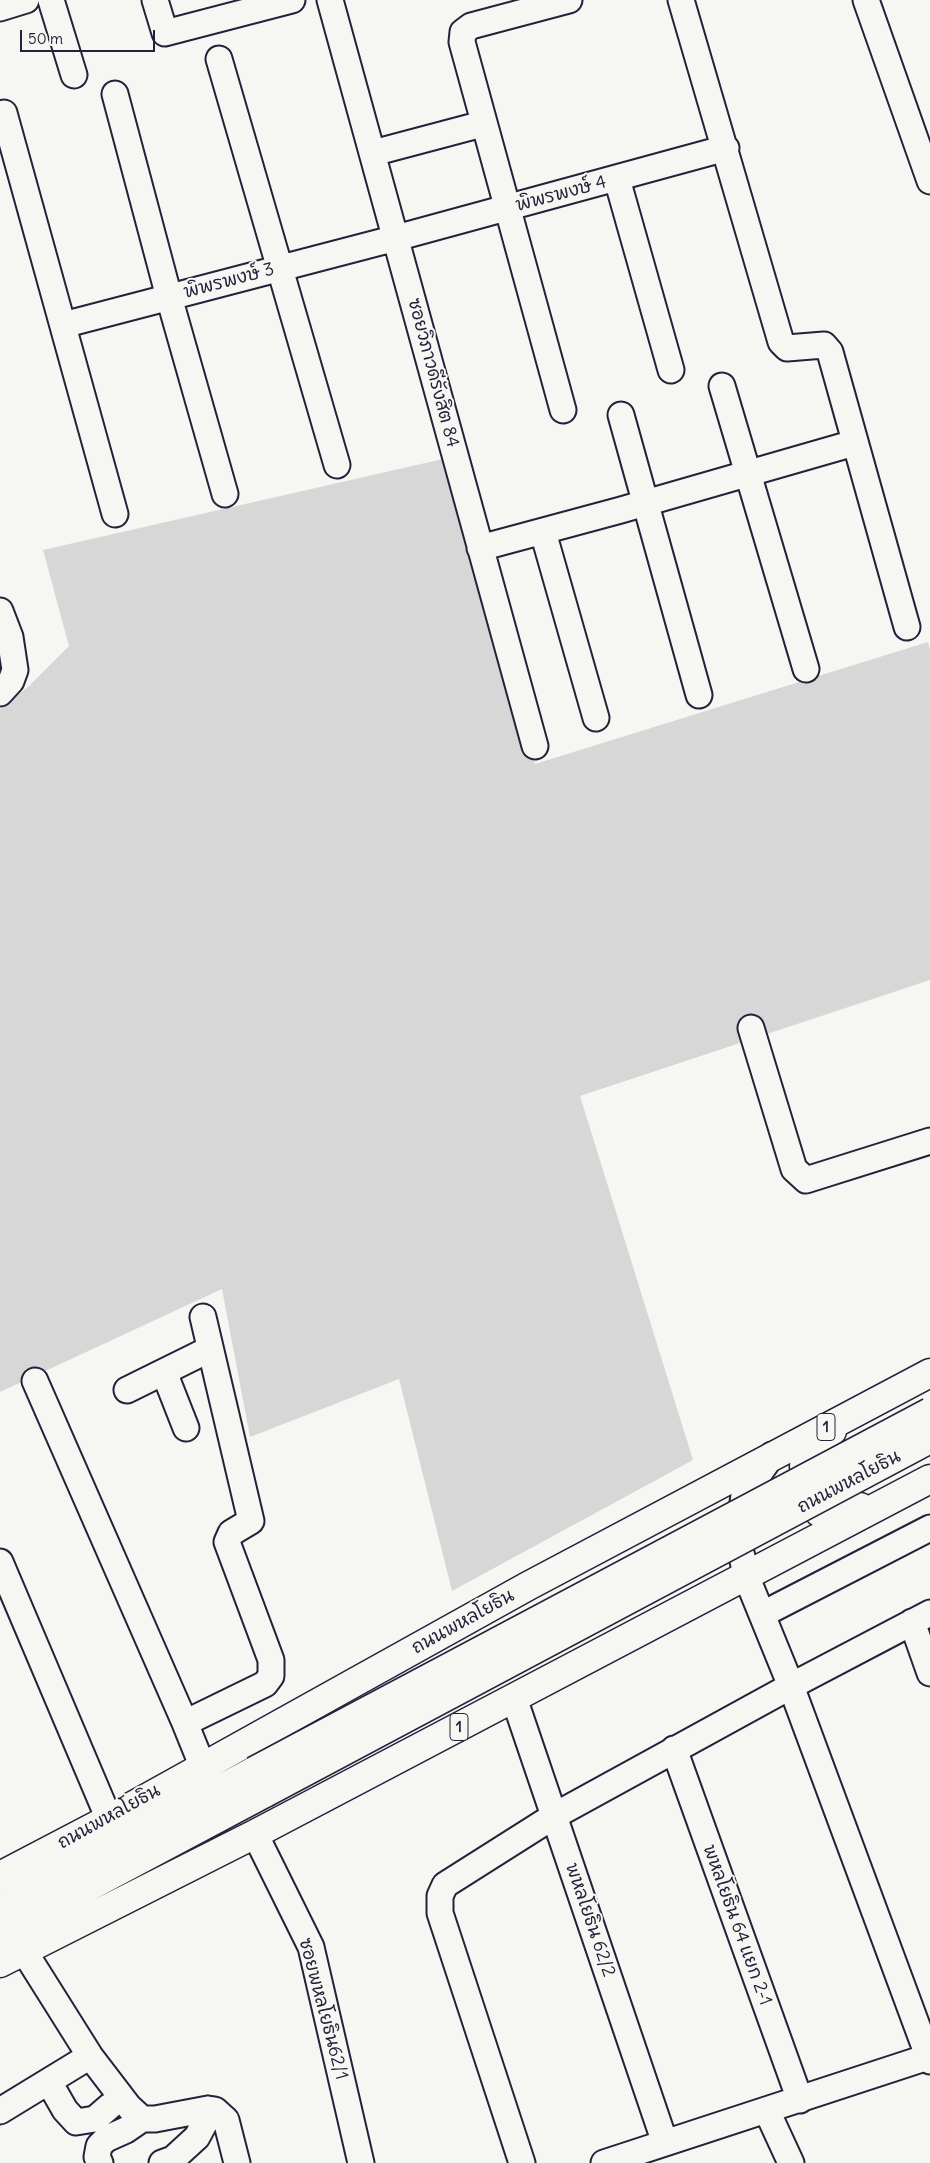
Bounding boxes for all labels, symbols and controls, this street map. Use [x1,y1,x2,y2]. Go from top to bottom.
scale bar [22,20,158,52]
text: 50 m [28,29,63,48]
street label: พิพรพงษ์ 4 [513,172,609,216]
street label: พิพรพงษ์ 3 [181,259,277,303]
street label: ซอยวิภาวดีรังสิต 84 [403,296,463,450]
road number: 1 [817,1414,835,1440]
street label: ถนนพหลโยธิน [794,1446,904,1518]
street label: ถนนพหลโยธิน [408,1585,518,1659]
road number: 1 [450,1714,468,1740]
street label: ถนนพหลโยธิน [54,1780,164,1854]
street label: พหลโยธิน 64 แยก 2-1 [698,1842,776,2008]
street label: พหลโยธิน 62/2 [560,1860,620,1980]
street label: ซอยพหลโยธิน62/1 [294,1936,352,2082]

